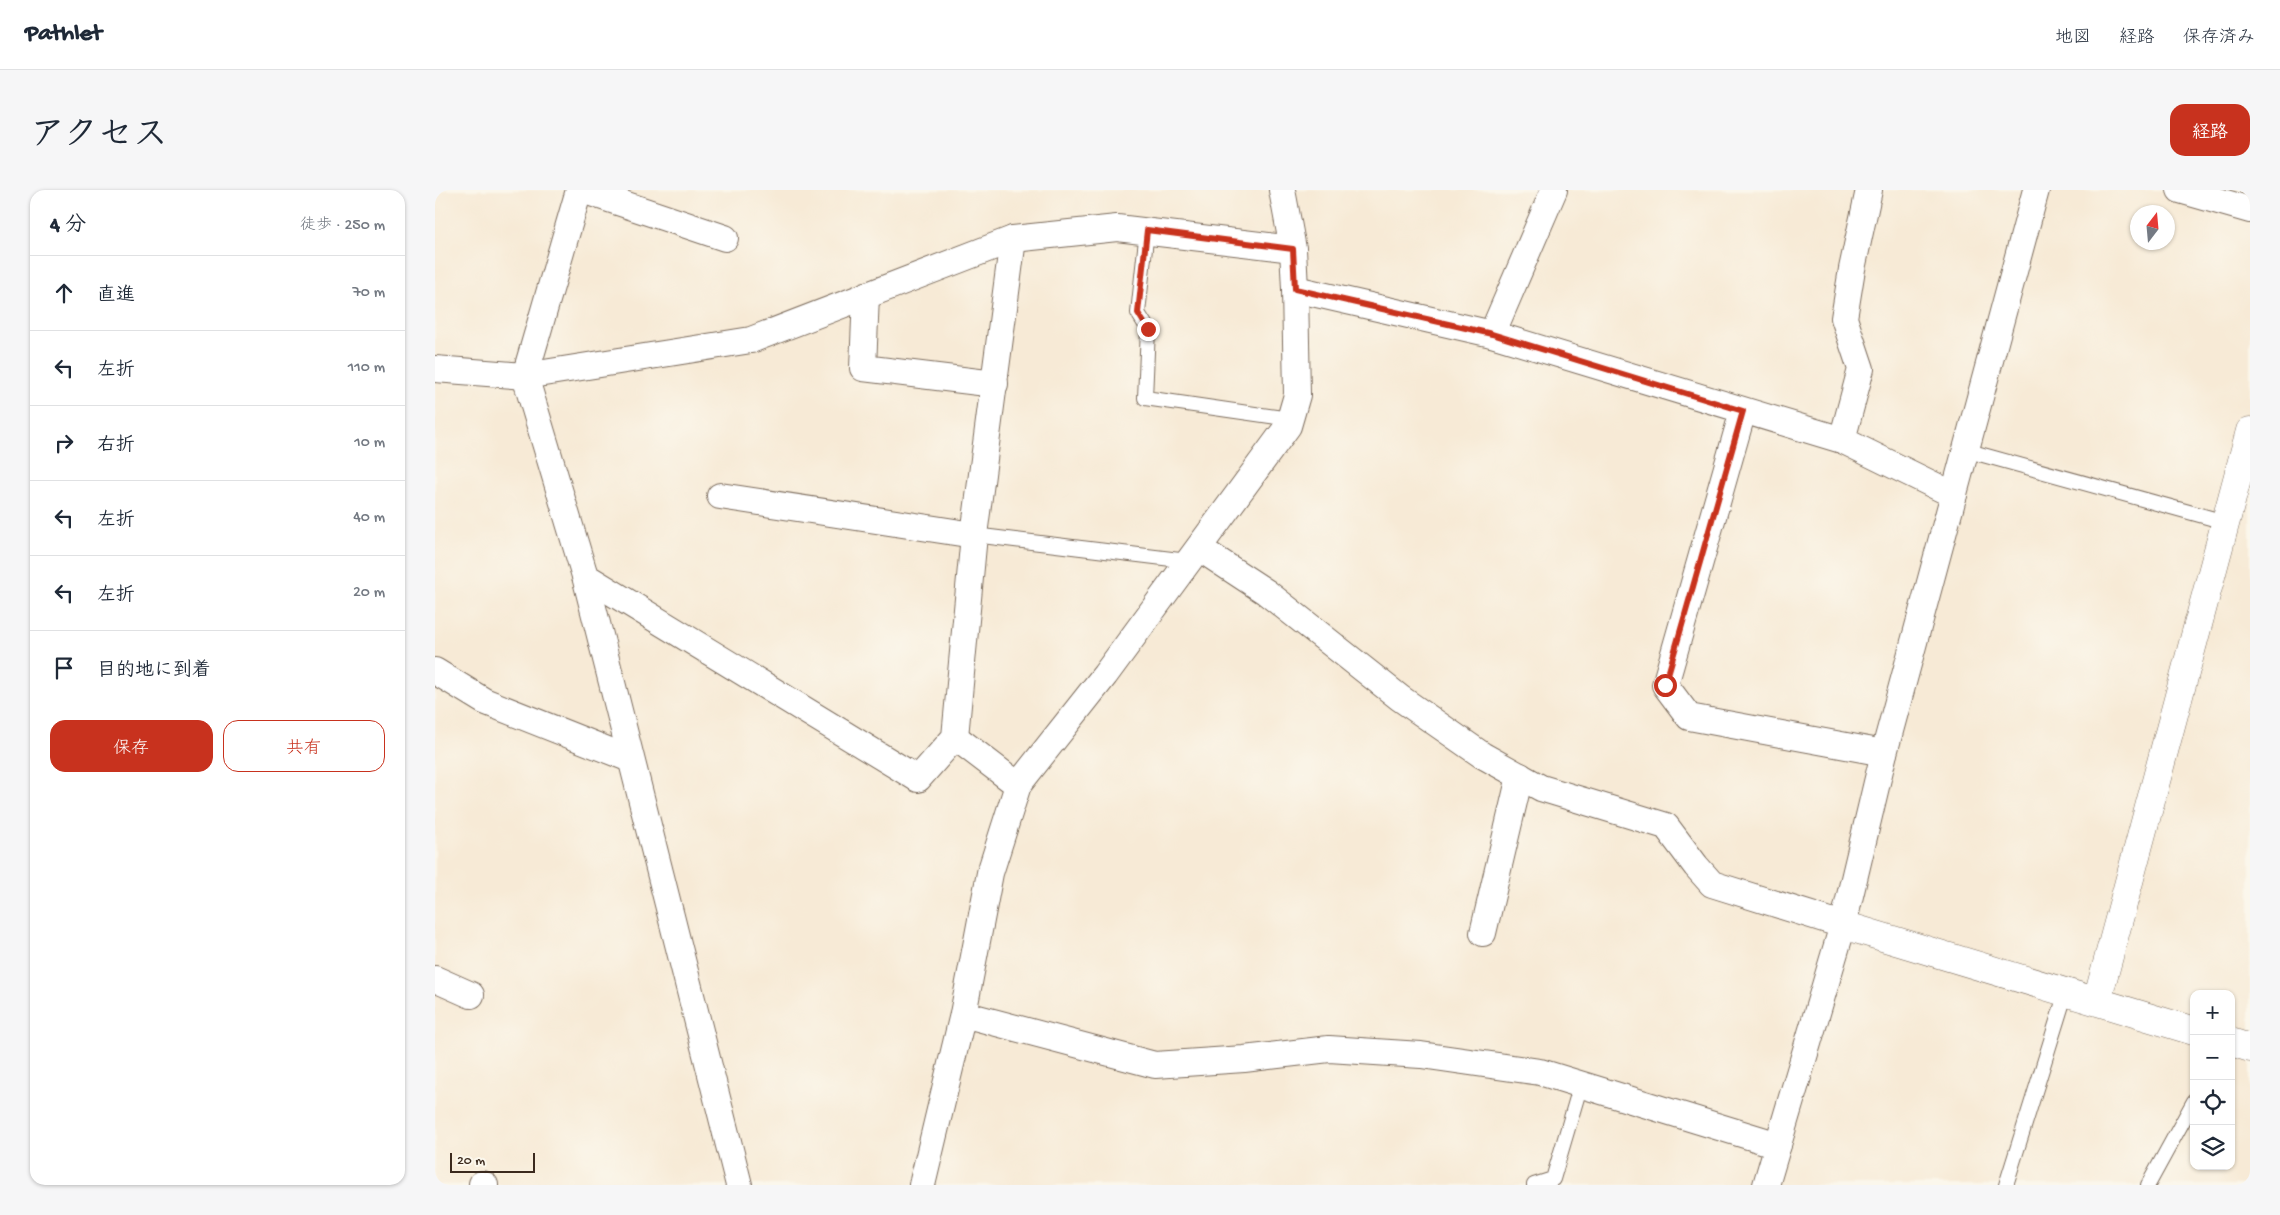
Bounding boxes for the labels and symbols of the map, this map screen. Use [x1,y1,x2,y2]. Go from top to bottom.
north arrow [2130,205,2175,250]
route end [1137,318,1160,341]
route start [1654,674,1677,697]
scale bar [450,1150,535,1173]

